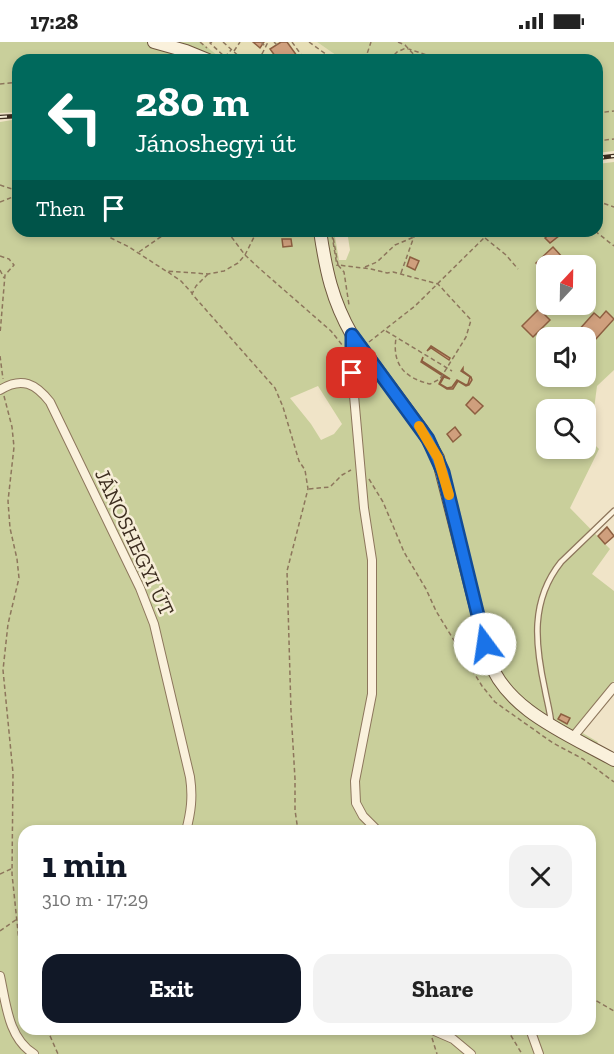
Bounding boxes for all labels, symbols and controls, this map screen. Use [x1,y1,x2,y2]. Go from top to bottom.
text: 17:28 [30,8,78,35]
text: 280 m [135,76,249,127]
icon: left [36,78,114,156]
text: Jánoshegyi út [135,127,296,159]
icon: arrive [97,192,130,225]
text: Then [36,195,85,222]
north arrow [536,255,596,315]
map controls [536,255,596,459]
button: sound [536,327,596,387]
pin [326,347,377,398]
icon: arrive [335,356,368,389]
button: search [536,399,596,459]
street label: JÁNOSHEGYI ÚT [90,465,180,619]
position arrow [453,612,517,676]
text: 1 min [42,843,127,886]
button: close [509,845,572,908]
text: 310 m · 17:29 [42,887,148,911]
button: Exit [42,954,301,1023]
button: Share [313,954,572,1023]

